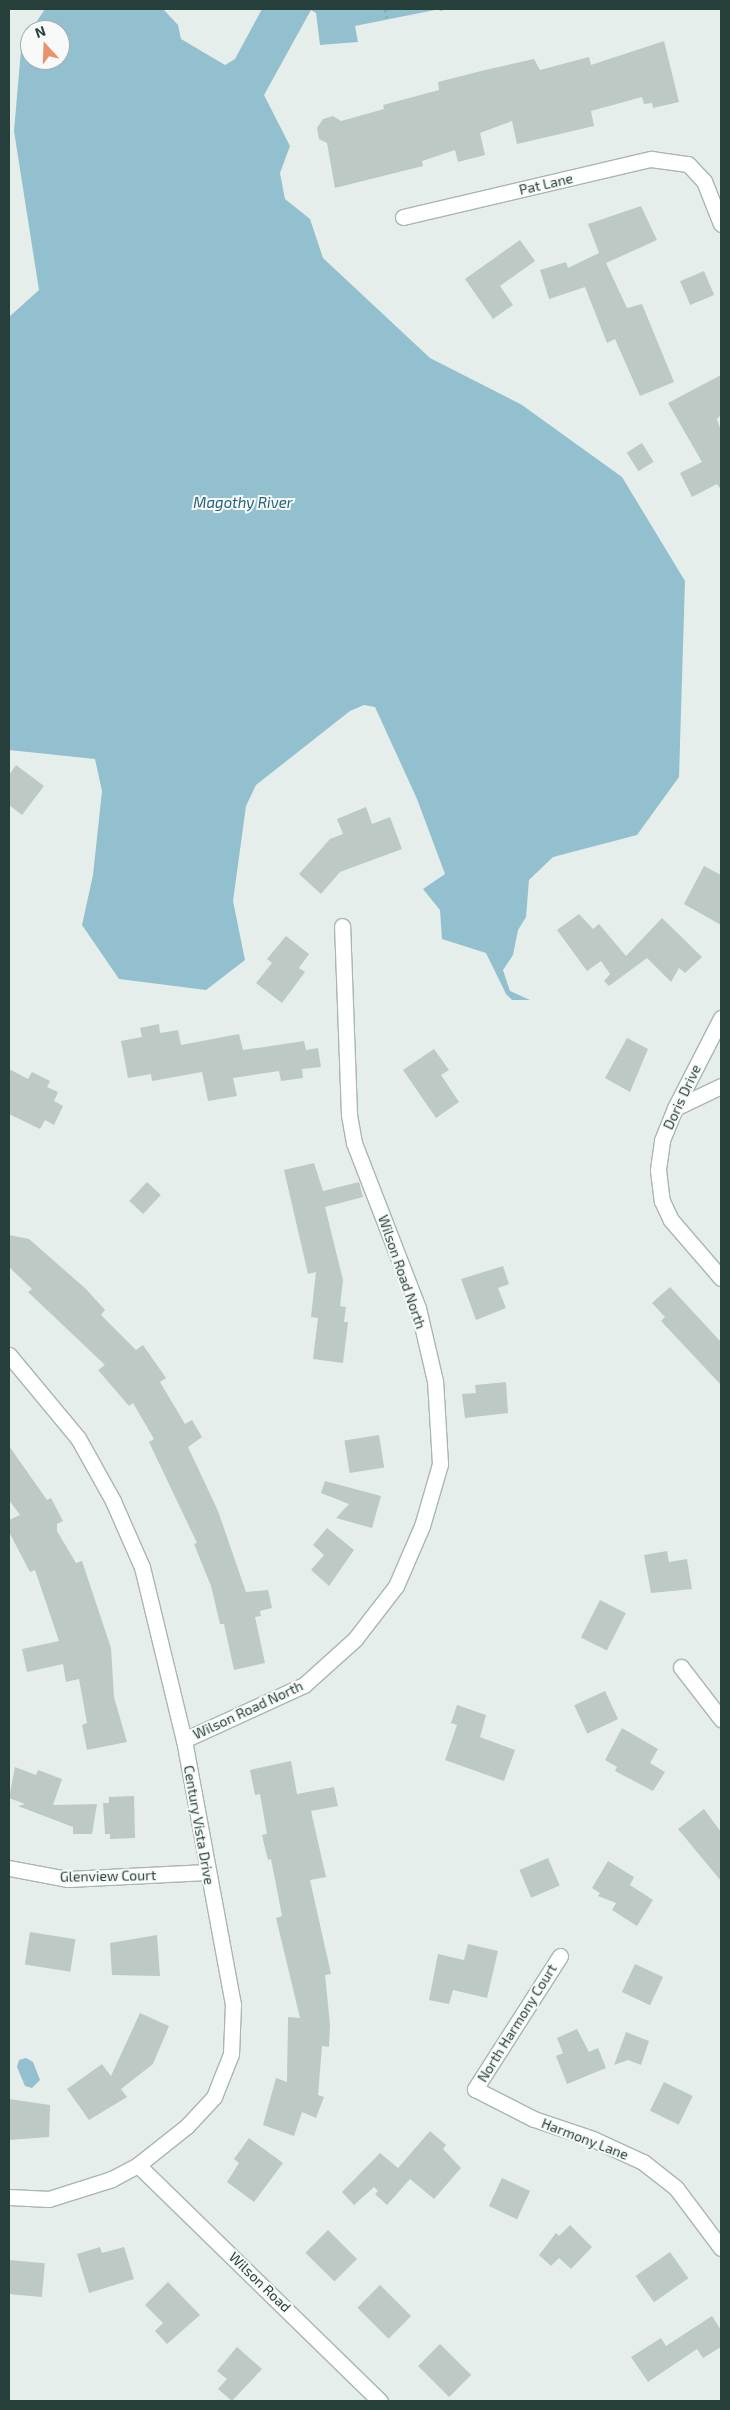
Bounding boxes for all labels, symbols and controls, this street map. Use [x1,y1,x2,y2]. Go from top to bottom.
north arrow [20,20,70,70]
text: N [32,22,48,41]
street label: Pat Lane [517,170,575,198]
water label: Magothy River [193,494,293,512]
street label: Doris Drive [660,1062,704,1132]
street label: Wilson Road North [375,1213,429,1331]
street label: Wilson Road North [190,1677,306,1743]
street label: Century Vista Drive [180,1764,218,1886]
street label: Glenview Court [60,1867,156,1885]
street label: North Harmony Court [474,1961,560,2085]
street label: Harmony Lane [539,2115,631,2163]
street label: Wilson Road [226,2248,294,2316]

